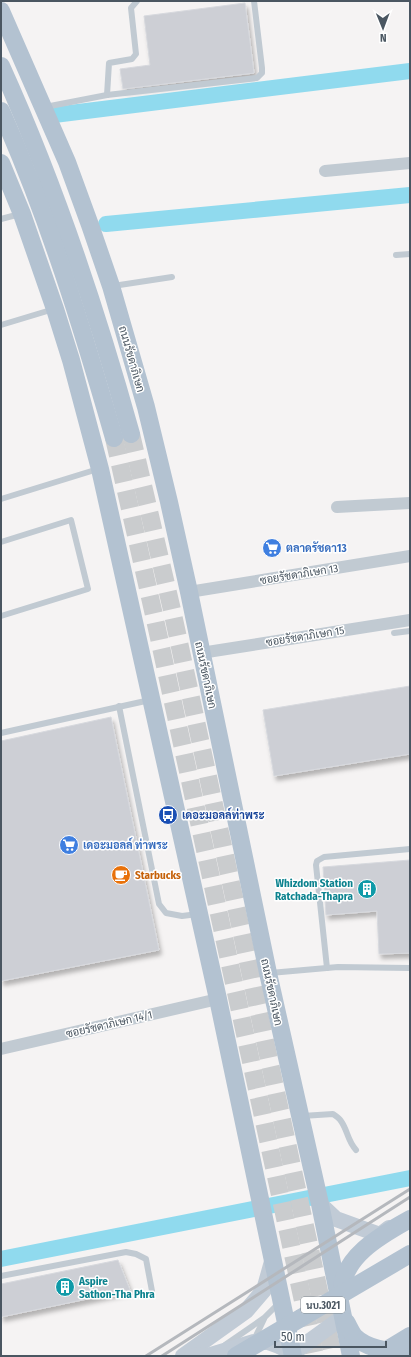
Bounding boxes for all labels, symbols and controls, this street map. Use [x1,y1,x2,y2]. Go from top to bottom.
north arrow [363,8,403,48]
text: N [380,31,387,44]
street label: ถนนรัชดาภิเษก [116,324,148,394]
supermarket icon: ตลาดรัชดา13 [261,537,283,559]
place label: ตลาดรัชดา13 [286,541,347,555]
street label: ซอยรัชดาภิเษก 13 [259,561,339,587]
street label: ซอยรัชดาภิเษก 15 [265,623,345,649]
street label: ถนนรัชดาภิเษก [192,640,220,710]
bus stop icon: เดอะมอลล์ท่าพระ [157,804,179,826]
place label: เดอะมอลล์ท่าพระ [182,807,264,822]
supermarket icon: เดอะมอลล์ ท่าพระ [58,834,80,856]
place label: เดอะมอลล์ ท่าพระ [83,837,168,852]
cafe icon: Starbucks [110,864,132,886]
place label: Starbucks [135,869,181,882]
place label: Whizdom Station Ratchada-Thapra [275,877,354,903]
building icon: Whizdom Station Ratchada-Thapra [356,878,378,900]
street label: ถนนรัชดาภิเษก [258,957,286,1027]
street label: ซอยรัชดาภิเษก 14/1 [65,1007,153,1041]
place label: Aspire Sathon-Tha Phra [78,1275,155,1301]
building icon: Aspire Sathon-Tha Phra [54,1276,76,1298]
road number: นบ.3021 [301,1297,345,1313]
scale bar [275,1323,386,1349]
text: 50 m [281,1330,305,1344]

